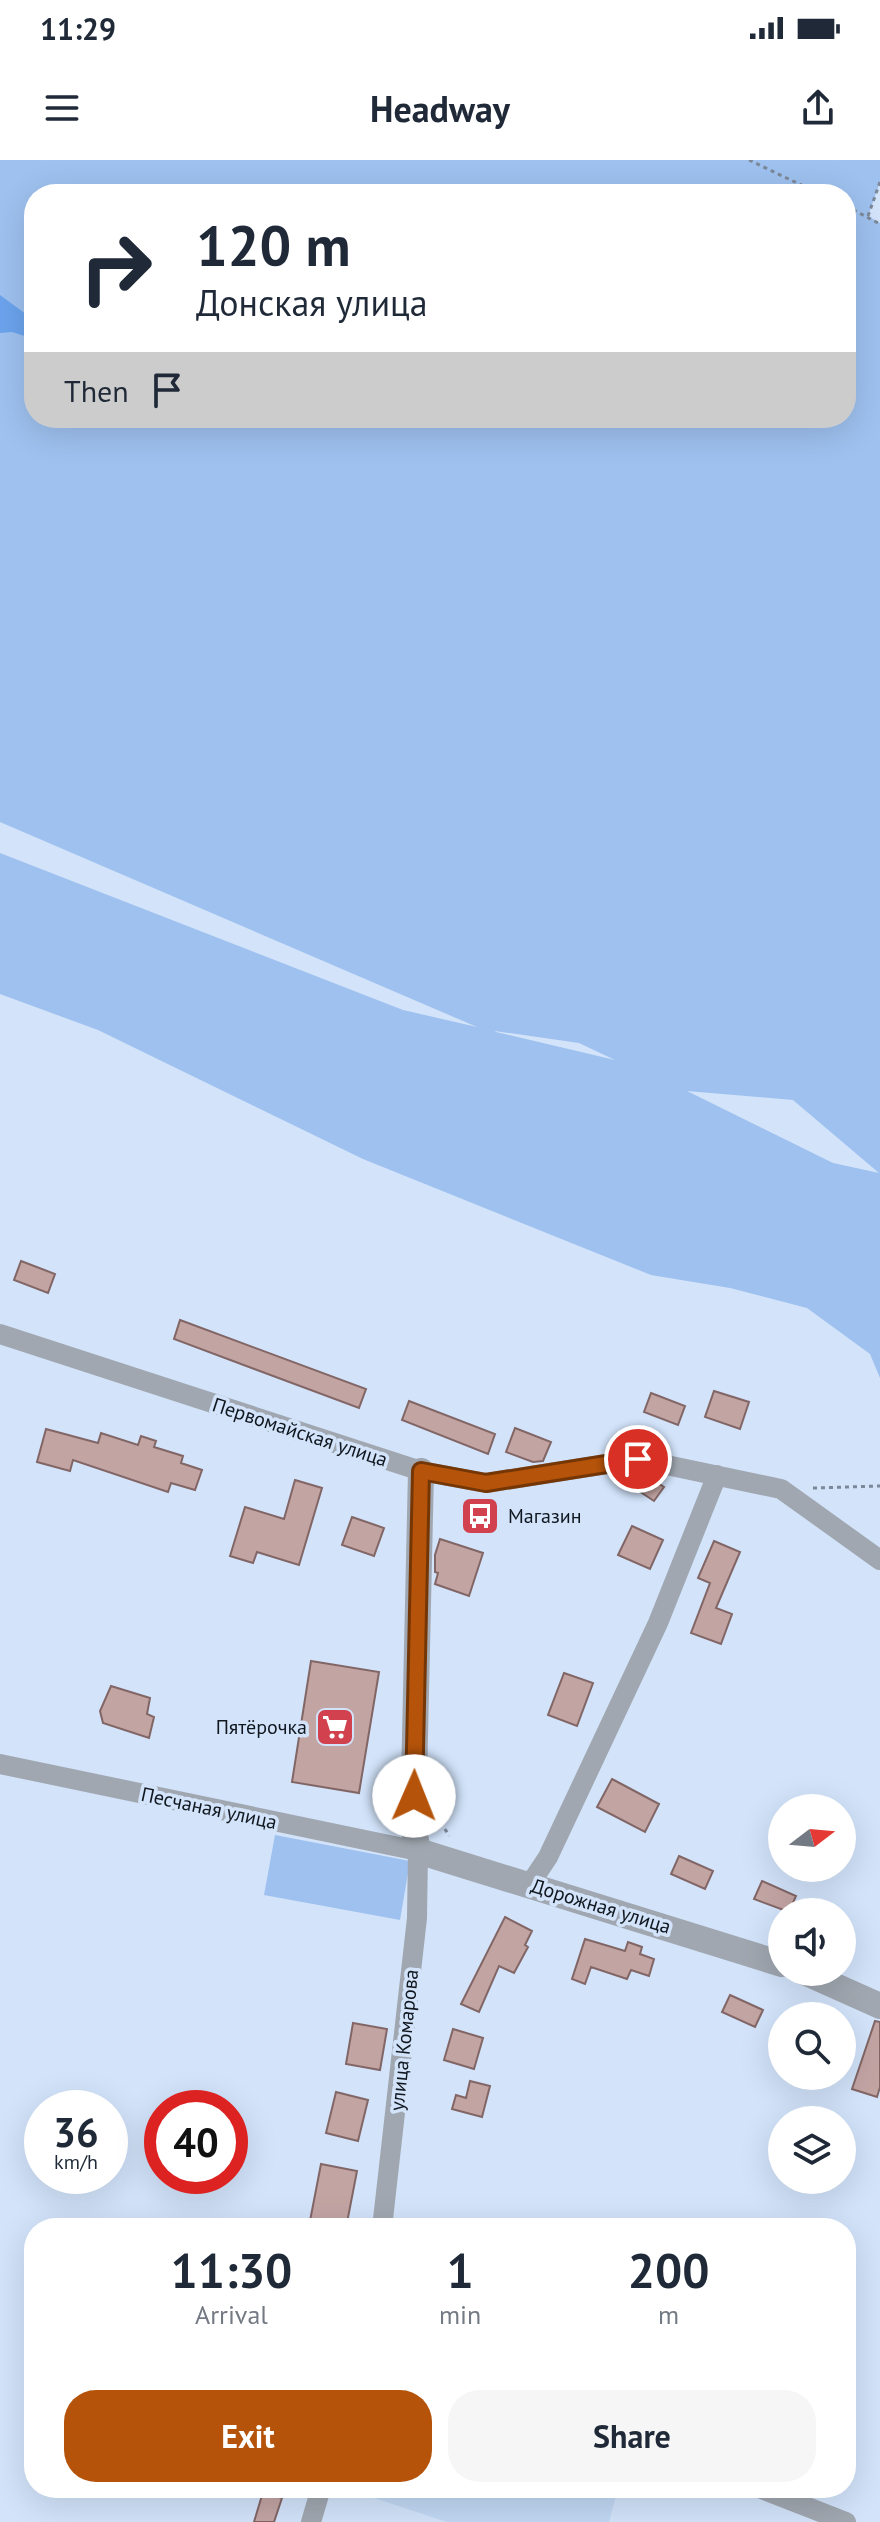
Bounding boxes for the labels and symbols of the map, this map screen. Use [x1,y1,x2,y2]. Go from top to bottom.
street label: Первомайская улица [209,1391,391,1473]
pin [604,1425,672,1493]
bus stop icon: Магазин [459,1495,501,1537]
place label: Магазин [508,1503,582,1529]
supermarket icon: Пятёрочка [314,1706,356,1748]
place label: Пятёрочка [216,1714,307,1740]
position arrow [372,1754,456,1838]
street label: Песчаная улица [139,1781,279,1835]
north arrow [768,1794,856,1882]
street label: Дорожная улица [528,1872,674,1940]
street label: улица Комарова [384,1968,424,2112]
speed limit sign: 40 [144,2090,248,2194]

